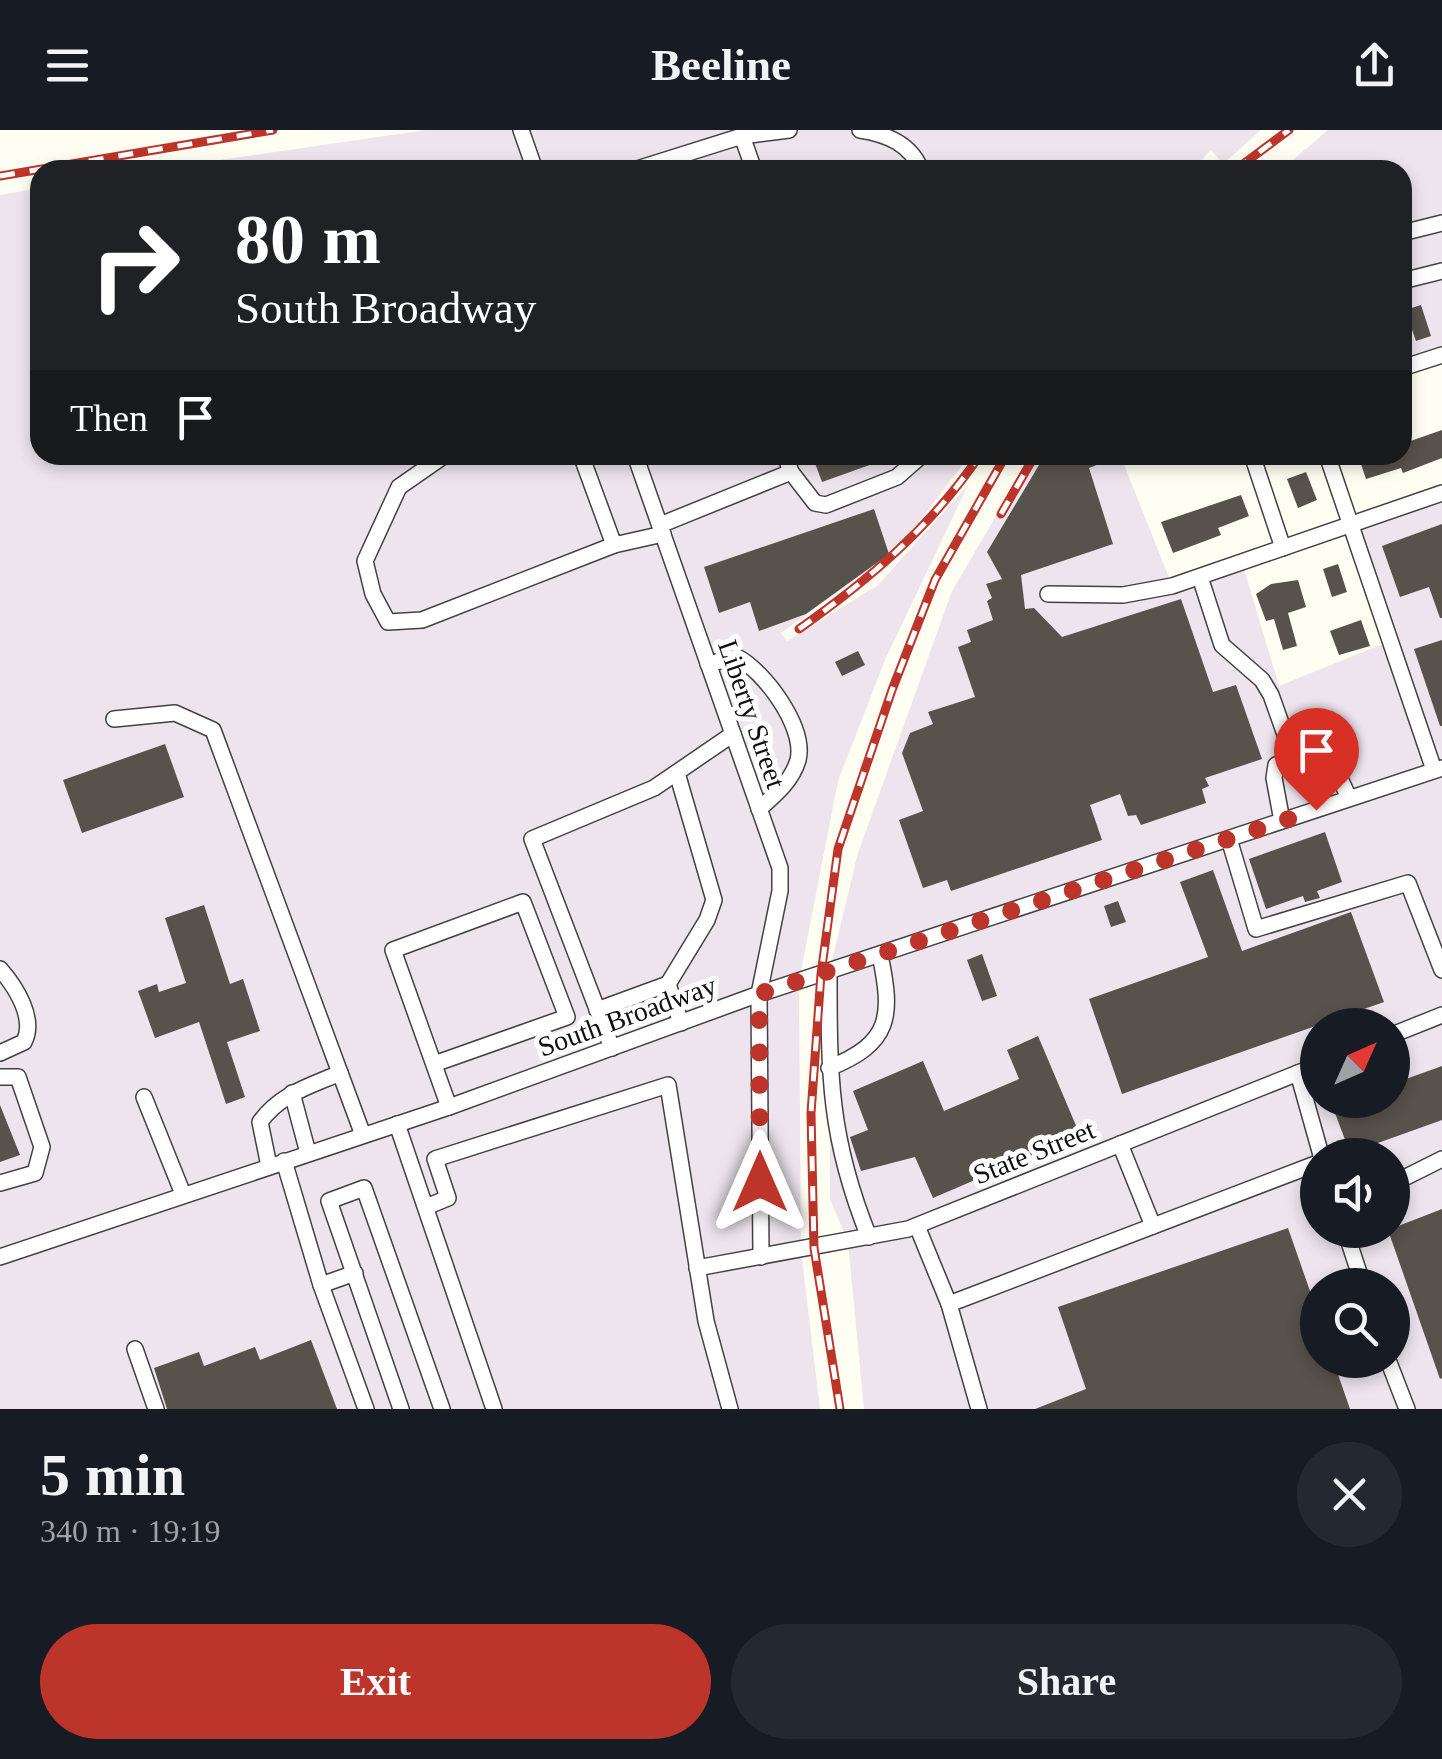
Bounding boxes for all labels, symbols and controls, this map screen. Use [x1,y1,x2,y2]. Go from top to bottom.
icon: menu [40,38,95,93]
icon: share [1347,38,1402,93]
text: Beeline [651,40,791,90]
icon: right [70,200,200,330]
text: 80 m [235,201,381,278]
text: South Broadway [235,283,536,333]
icon: arrive [168,390,223,445]
text: Then [70,397,148,439]
street label: Liberty Street [712,636,792,792]
pin [1274,708,1359,811]
icon: arrive [1289,723,1344,778]
street label: South Broadway [534,969,720,1063]
north arrow [1300,1008,1410,1118]
map controls [1300,1008,1410,1378]
street label: State Street [969,1114,1099,1190]
position arrow [708,1130,812,1234]
button: sound [1300,1138,1410,1248]
button: search [1300,1268,1410,1378]
text: 5 min [40,1442,185,1508]
button: close [1297,1442,1402,1547]
text: 340 m · 19:19 [40,1513,220,1549]
button: Exit [40,1624,711,1739]
button: Share [731,1624,1402,1739]

